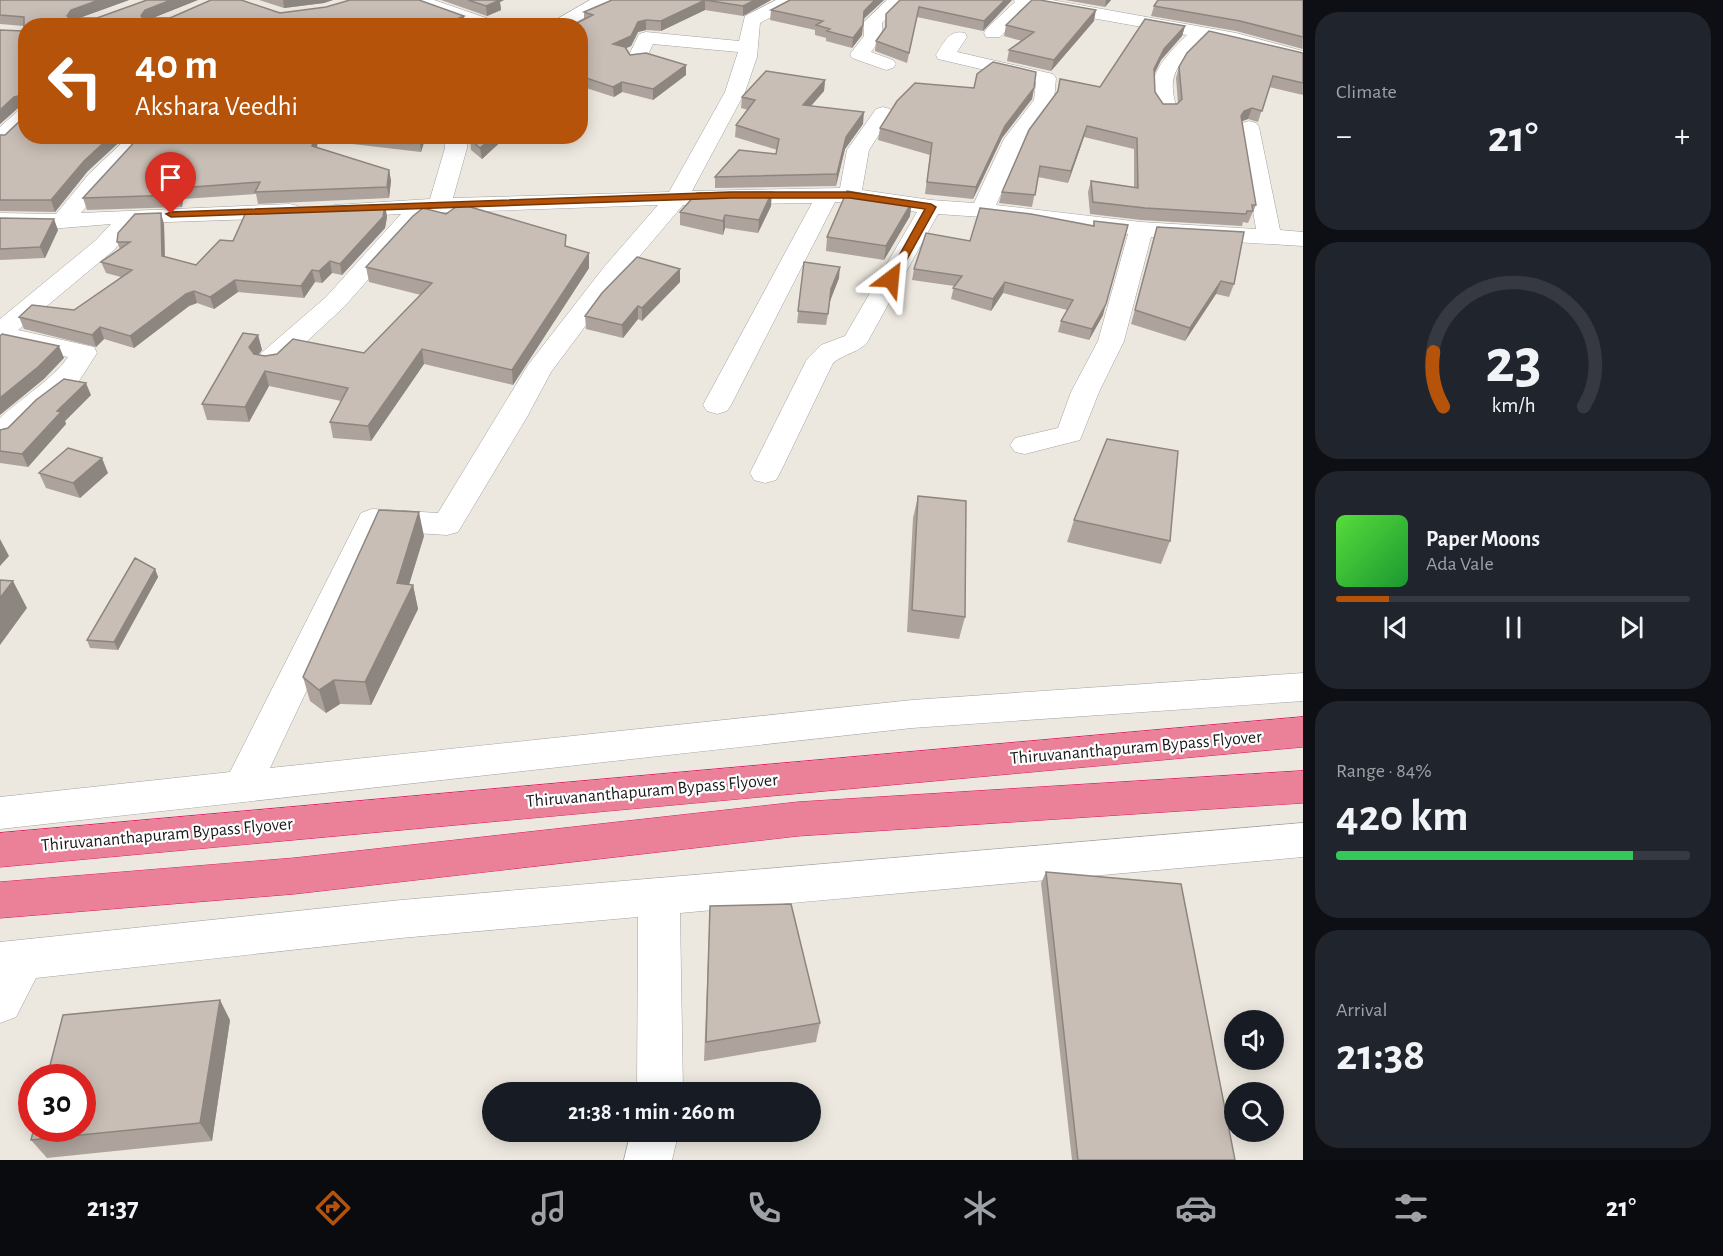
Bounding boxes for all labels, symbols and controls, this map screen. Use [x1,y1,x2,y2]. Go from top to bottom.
icon: left [36,42,114,120]
text: 40 m [135,44,218,86]
text: Climate [1336,82,1397,102]
text: Akshara Veedhi [135,93,298,120]
text: 21° [1488,115,1538,160]
text: − [1336,120,1352,153]
text: + [1674,120,1690,153]
pin [145,152,196,214]
icon: arrive [154,161,187,194]
position arrow [859,247,923,311]
text: 23 [1485,332,1541,394]
text: km/h [1491,396,1535,417]
text: Paper Moons [1426,528,1540,550]
text: Ada Vale [1426,554,1494,574]
icon: previous [1379,611,1412,644]
icon: pause [1497,611,1530,644]
icon: next [1615,611,1648,644]
street label: Thiruvananthapuram Bypass Flyover [1009,728,1263,768]
text: Range · 84% [1336,761,1432,781]
street label: Thiruvananthapuram Bypass Flyover [525,771,779,811]
text: 420 km [1336,794,1469,839]
street label: Thiruvananthapuram Bypass Flyover [40,815,294,855]
text: Arrival [1336,1000,1387,1020]
map controls [1224,1010,1284,1142]
button: sound [1224,1010,1284,1070]
text: 21:38 [1336,1033,1425,1078]
speed limit sign: 30 [18,1064,96,1142]
button: search [1224,1082,1284,1142]
text: 21:38 · 1 min · 260 m [568,1101,735,1123]
icon: directions [312,1187,354,1229]
icon: music [528,1187,570,1229]
icon: phone [743,1187,785,1229]
icon: climate [959,1187,1001,1229]
icon: car [1175,1187,1217,1229]
icon: filters [1390,1187,1432,1229]
text: 21:37 [87,1194,139,1221]
text: 21° [1606,1194,1636,1221]

